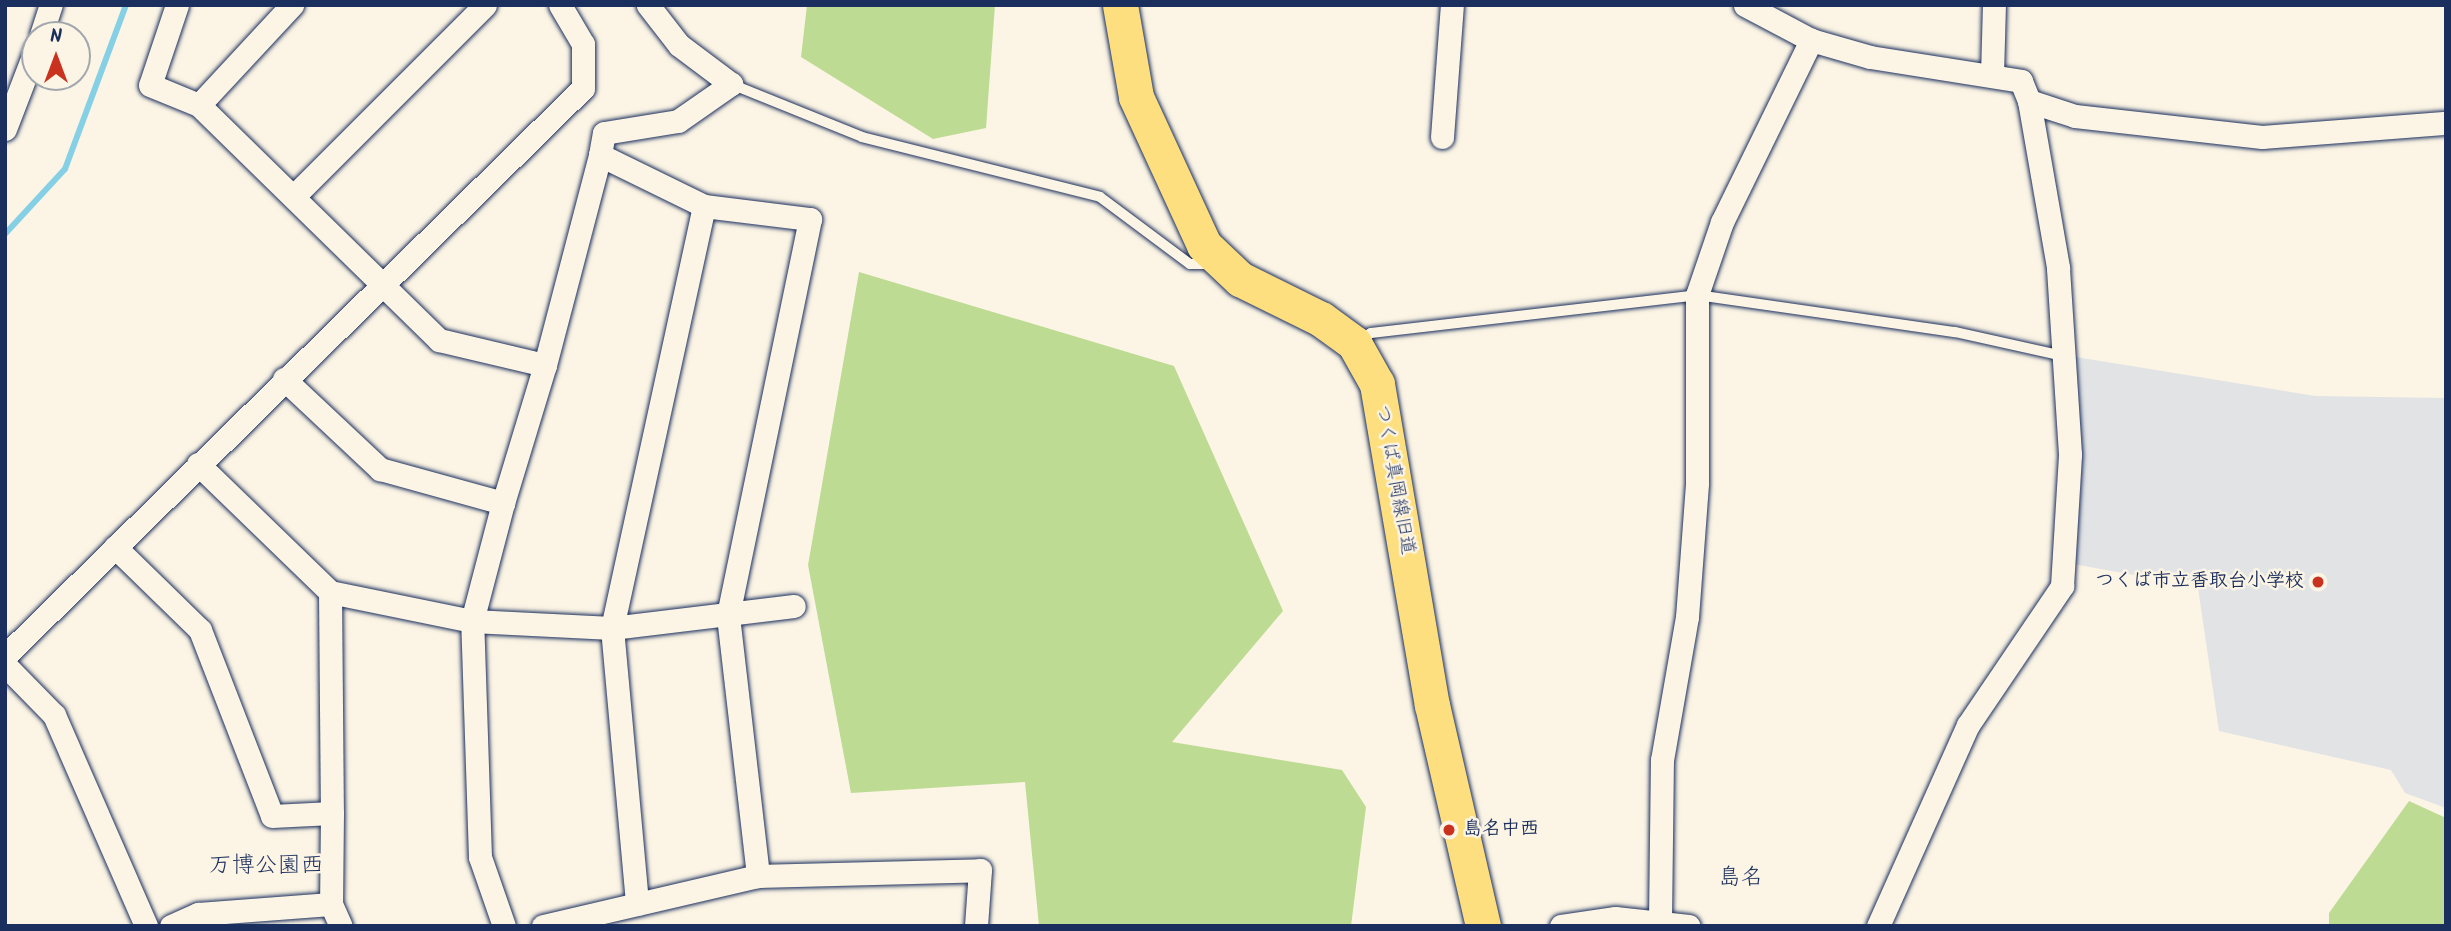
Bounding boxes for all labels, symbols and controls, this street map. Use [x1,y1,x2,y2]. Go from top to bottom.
north arrow [21,21,91,91]
text: N [50,22,62,52]
street label: つくば真岡線旧道 [1370,403,1418,557]
place label: つくば市立香取台小学校 [2095,571,2304,593]
marker: つくば市立香取台小学校 [2310,574,2326,590]
place label: 島名中西 [1463,819,1539,841]
marker: 島名中西 [1441,822,1457,838]
district label: 万博公園西 [209,852,323,880]
district label: 島名 [1718,864,1764,892]

